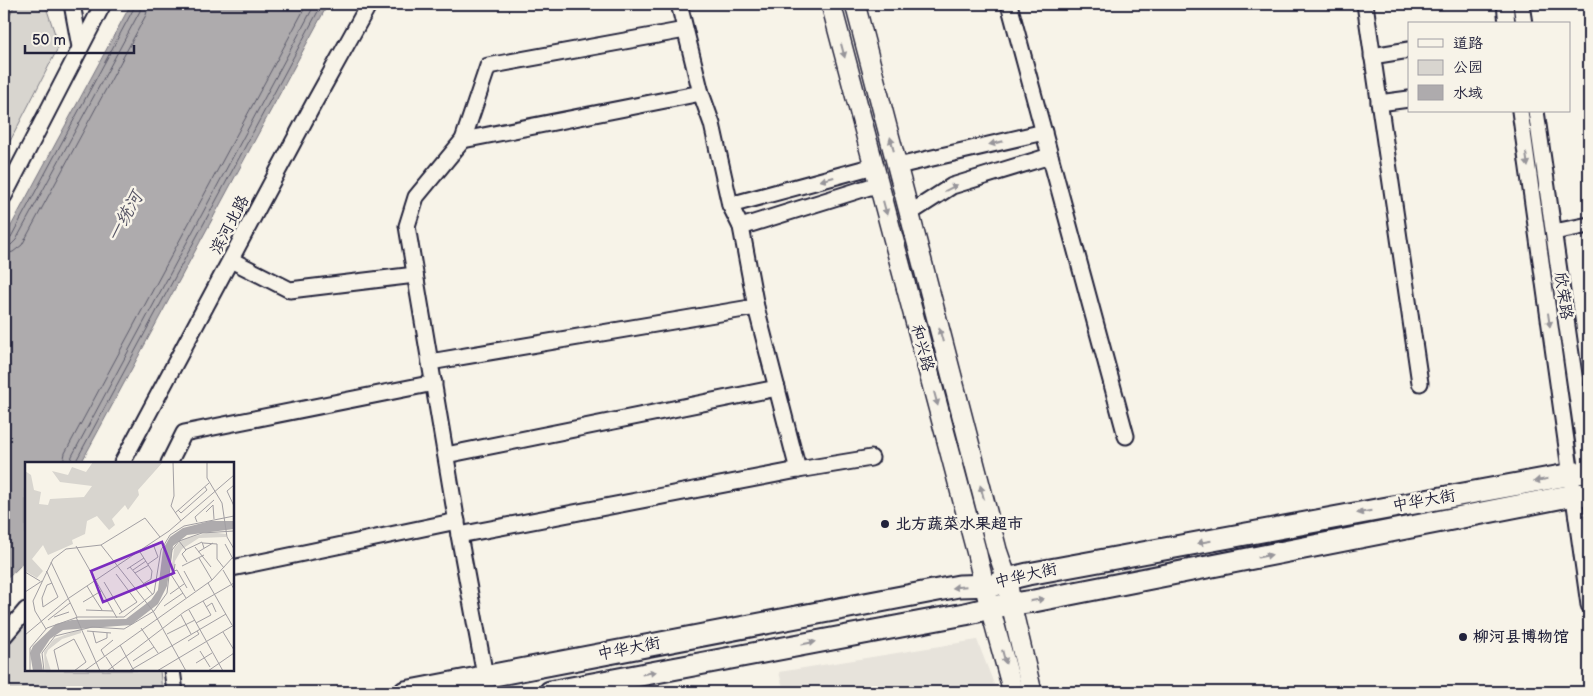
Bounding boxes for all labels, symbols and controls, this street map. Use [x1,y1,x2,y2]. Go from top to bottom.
scale bar [25,22,134,54]
legend [1408,22,1570,112]
text: 50 m [32,31,66,50]
text: 道路 [1453,34,1483,53]
one-way arrow [839,43,847,58]
text: 公园 [1453,58,1483,77]
text: 水域 [1453,84,1483,103]
one-way arrow [888,136,896,151]
one-way arrow [989,139,1004,147]
one-way arrow [1523,152,1531,168]
one-way arrow [819,175,834,183]
one-way arrow [944,184,959,192]
water label: 一统河 [103,186,149,246]
street label: 滨河北路 [207,192,253,258]
one-way arrow [881,200,889,215]
street label: 欣荣路 [1550,271,1576,321]
one-way arrow [1545,313,1553,329]
street label: 和兴路 [907,322,937,374]
one-way arrow [937,328,945,343]
one-way arrow [932,391,940,406]
inset map [25,462,234,671]
one-way arrow [1533,476,1549,484]
one-way arrow [978,485,986,500]
street label: 中华大街 [1391,486,1457,516]
one-way arrow [1356,509,1372,517]
place label: 北方蔬菜水果超市 [895,515,1023,534]
marker: 北方蔬菜水果超市 [879,518,891,530]
one-way arrow [1196,538,1212,546]
one-way arrow [1258,551,1274,559]
street label: 中华大街 [993,560,1059,592]
one-way arrow [951,583,967,591]
one-way arrow [1030,595,1046,603]
place label: 柳河县博物馆 [1473,628,1569,647]
marker: 柳河县博物馆 [1457,631,1469,643]
street label: 中华大街 [596,634,662,664]
one-way arrow [801,639,817,647]
one-way arrow [1000,650,1008,665]
one-way arrow [642,669,658,677]

